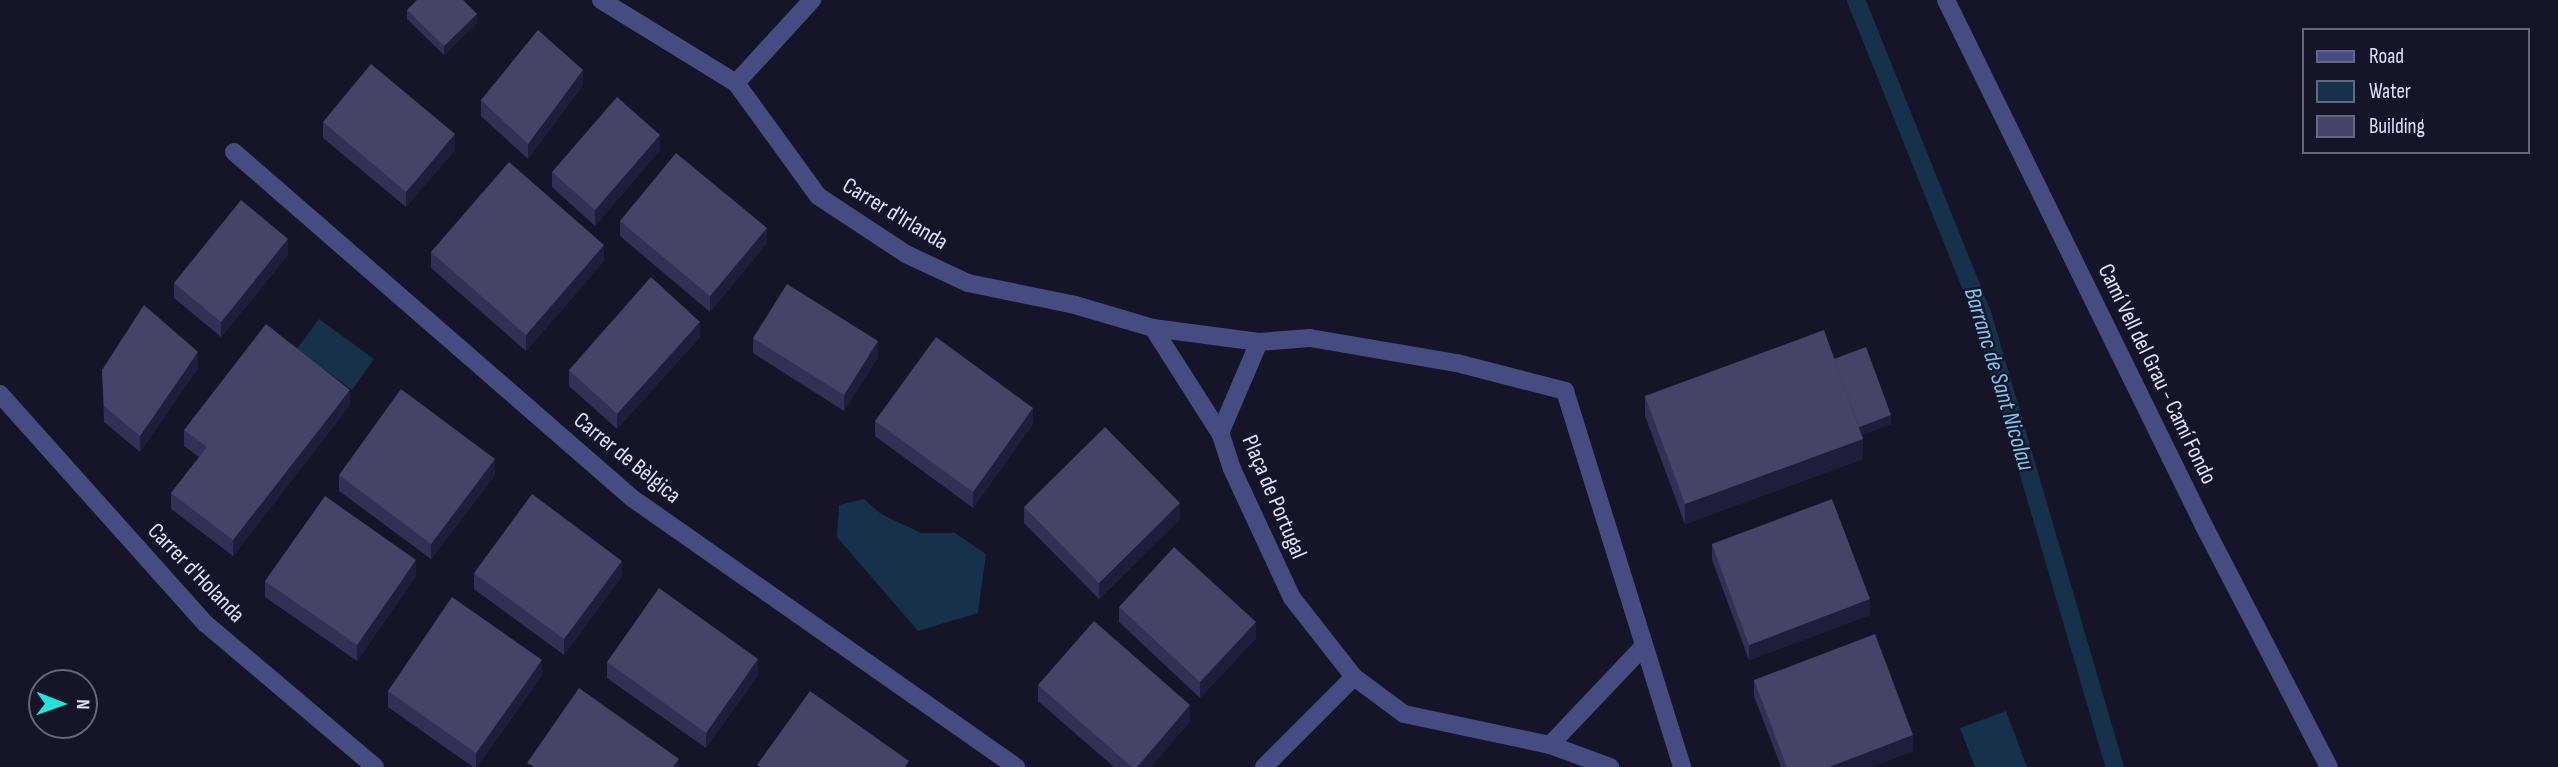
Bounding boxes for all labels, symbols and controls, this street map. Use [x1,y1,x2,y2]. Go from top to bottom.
legend [2302,28,2530,154]
text: Road [2369,44,2404,69]
text: Water [2369,79,2411,104]
text: Building [2369,114,2425,139]
street label: Carrer d'Irlanda [837,172,953,256]
street label: Camí Vell del Grau - Camí Fondo [2092,259,2222,489]
water label: Barranc de Sant Nicolau [1958,284,2040,474]
street label: Carrer de Bèlgica [568,407,686,509]
street label: Plaça de Portugal [1236,431,1312,563]
street label: Carrer d'Holanda [142,517,250,629]
north arrow [28,669,98,739]
text: N [71,699,94,710]

